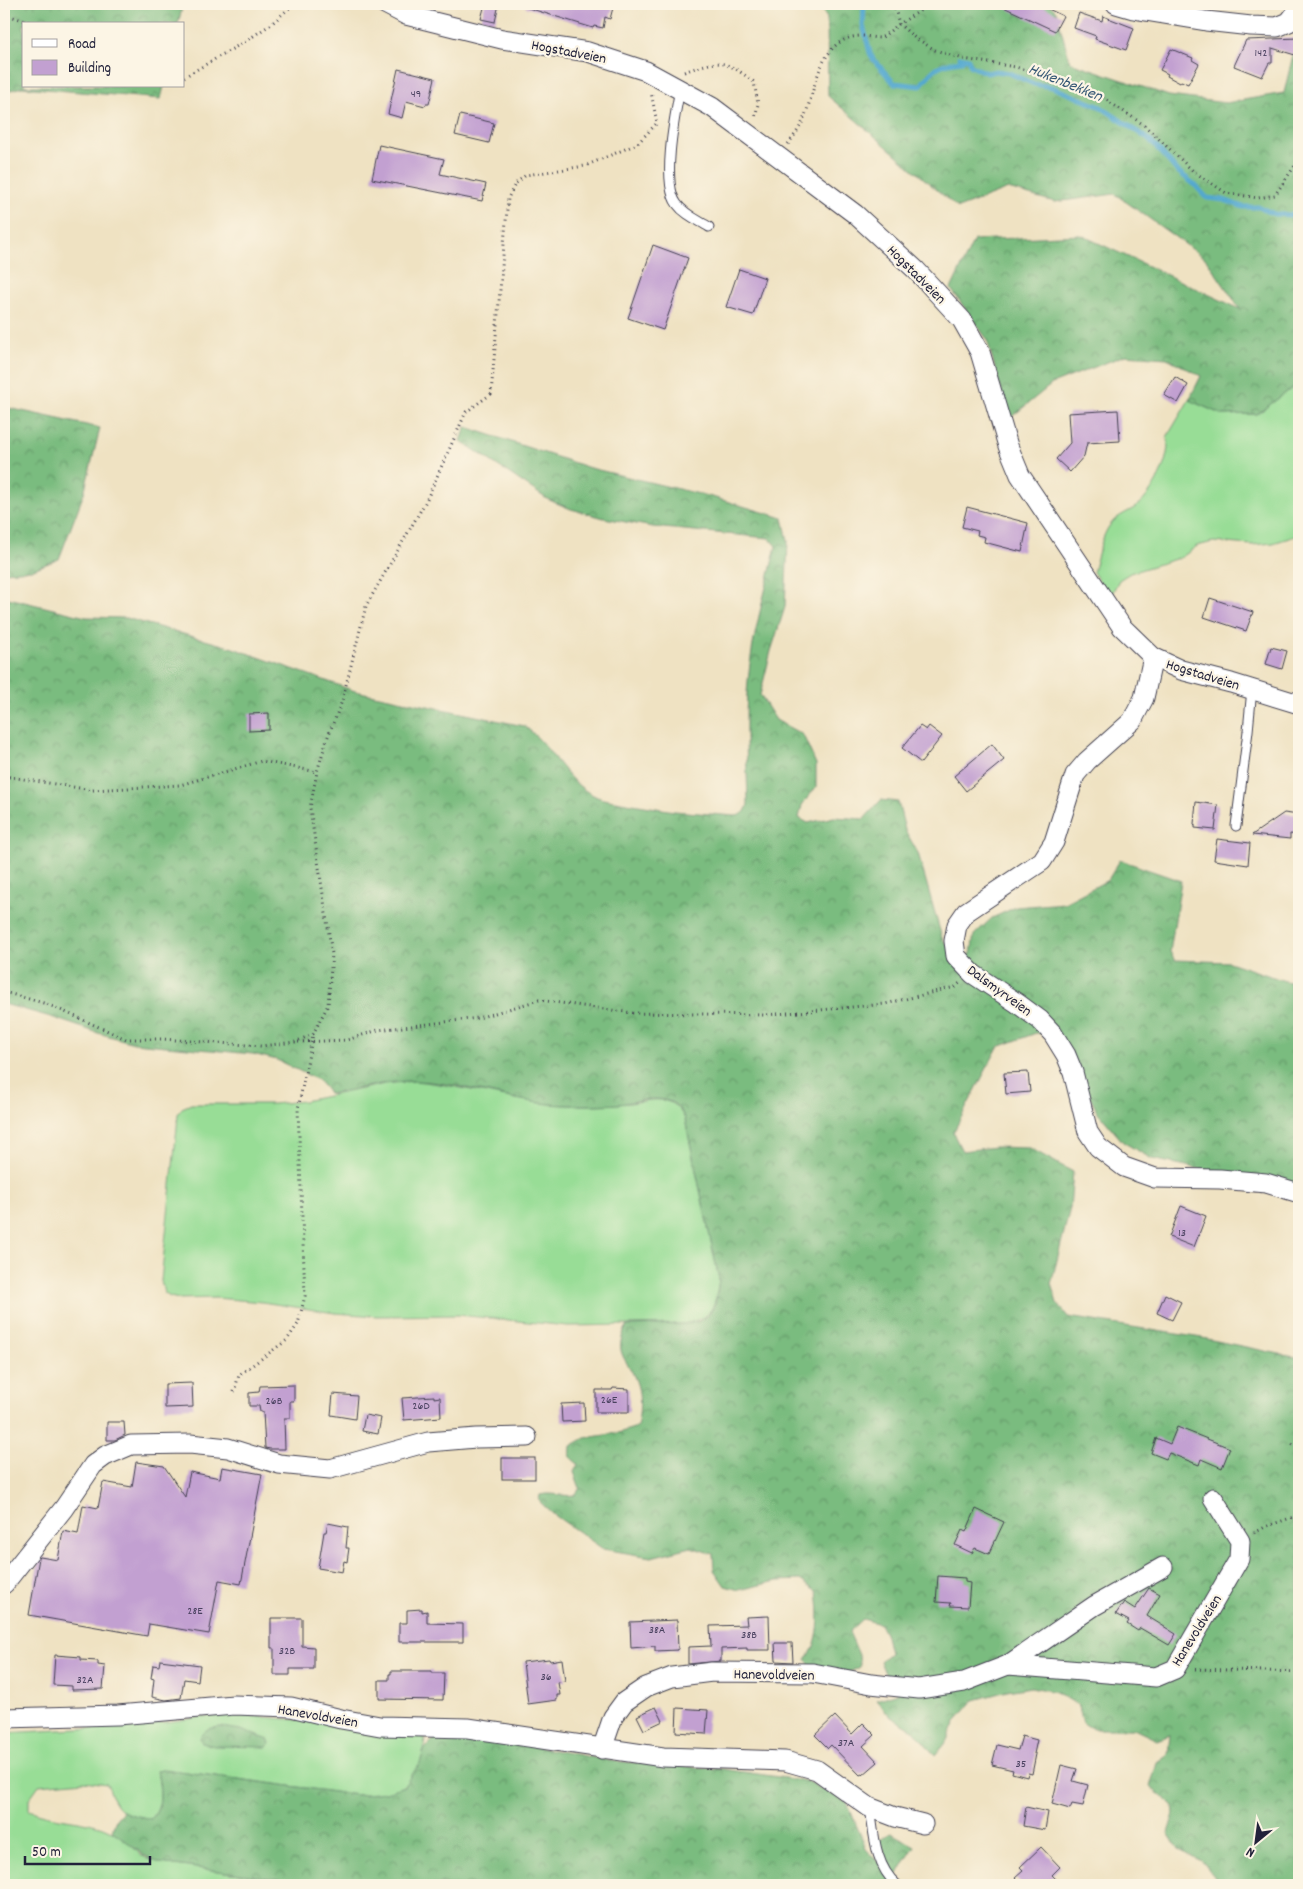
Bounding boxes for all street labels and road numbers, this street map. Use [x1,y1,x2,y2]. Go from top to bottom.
street label: Hogstadveien [529,35,608,71]
street label: Hogstadveien [881,241,950,310]
street label: Hogstadveien [1163,654,1242,698]
street label: Dalsmyrveien [962,960,1036,1023]
street label: Hanevoldveien [1167,1591,1228,1671]
street label: Hanevoldveien [733,1664,815,1688]
street label: Hanevoldveien [276,1699,359,1735]

